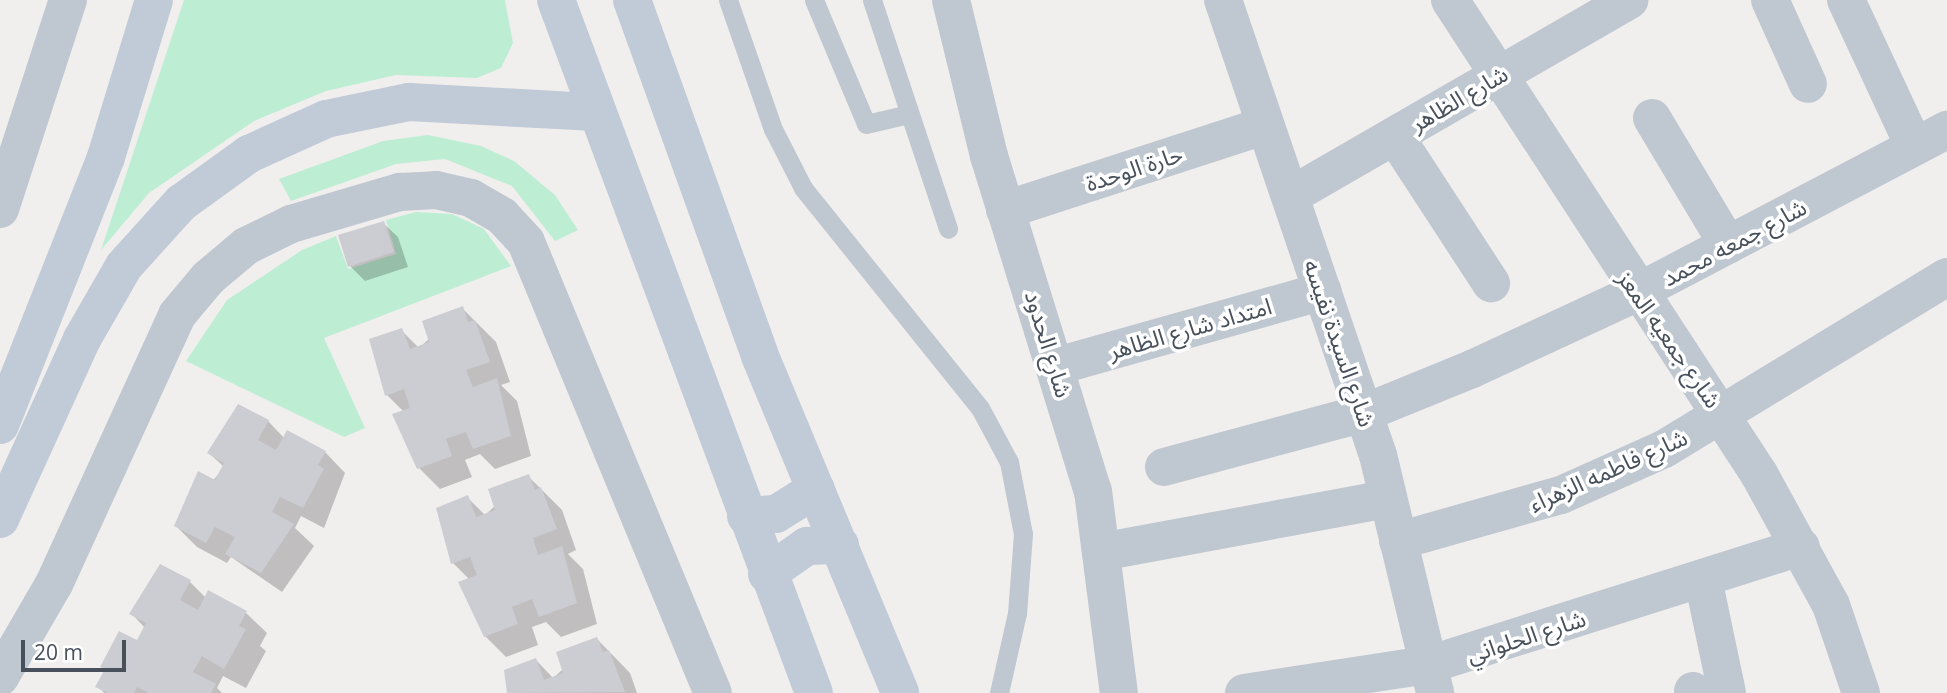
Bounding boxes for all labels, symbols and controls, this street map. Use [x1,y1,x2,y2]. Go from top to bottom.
street label: شارع الظاهر [1406,59,1512,137]
street label: حارة الوحدة [1082,139,1186,197]
street label: شارع جمعه محمد [1657,192,1811,292]
street label: شارع السيدة نفيسه [1298,256,1382,430]
street label: شارع جمعيه المعز [1612,265,1728,413]
street label: شارع الحدود [1020,287,1078,401]
street label: امتداد شارع الظاهر [1105,292,1275,364]
street label: شارع فاطمه الزهراء [1525,423,1691,517]
street label: شارع الحلواني [1463,604,1589,668]
scale bar [24,626,130,670]
text: 20 m [34,638,83,666]

